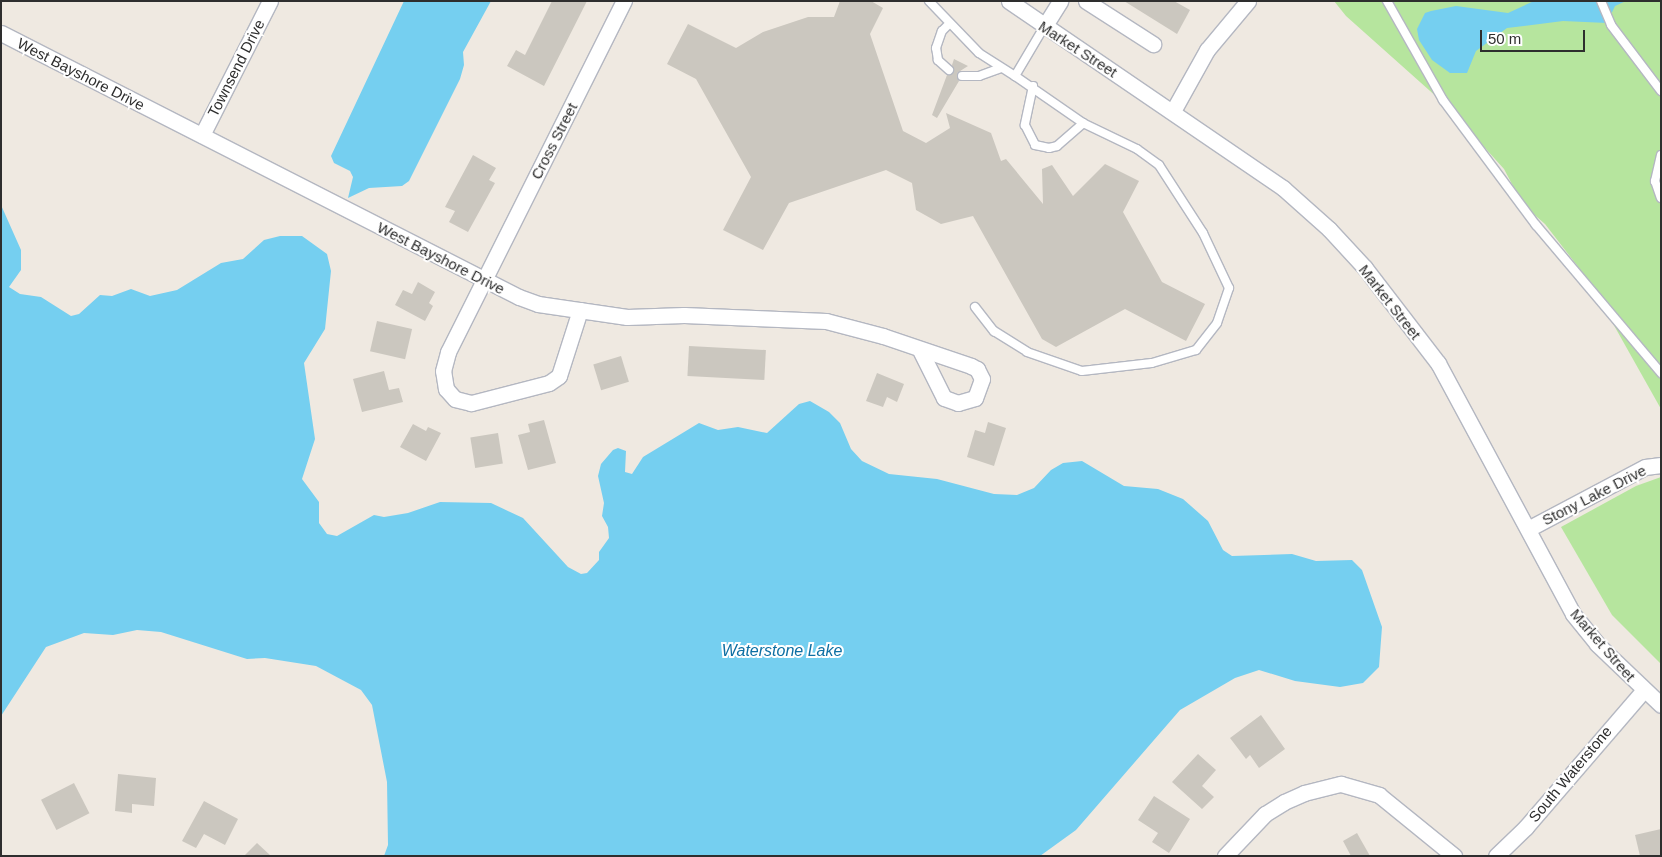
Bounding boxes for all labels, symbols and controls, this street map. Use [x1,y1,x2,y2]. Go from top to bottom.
street label: Townsend Drive [204,16,268,120]
street label: Market Street [1035,17,1121,81]
scale bar [1482,20,1587,52]
text: 50 m [1488,30,1521,47]
street label: West Bayshore Drive [14,34,148,114]
street label: Cross Street [527,100,581,182]
street label: West Bayshore Drive [374,218,508,298]
street label: Market Street [1355,261,1425,343]
street label: Stony Lake Drive [1539,461,1649,529]
street label: Market Street [1567,605,1639,685]
water label: Waterstone Lake [722,641,842,661]
street label: South Waterstone [1525,722,1615,826]

